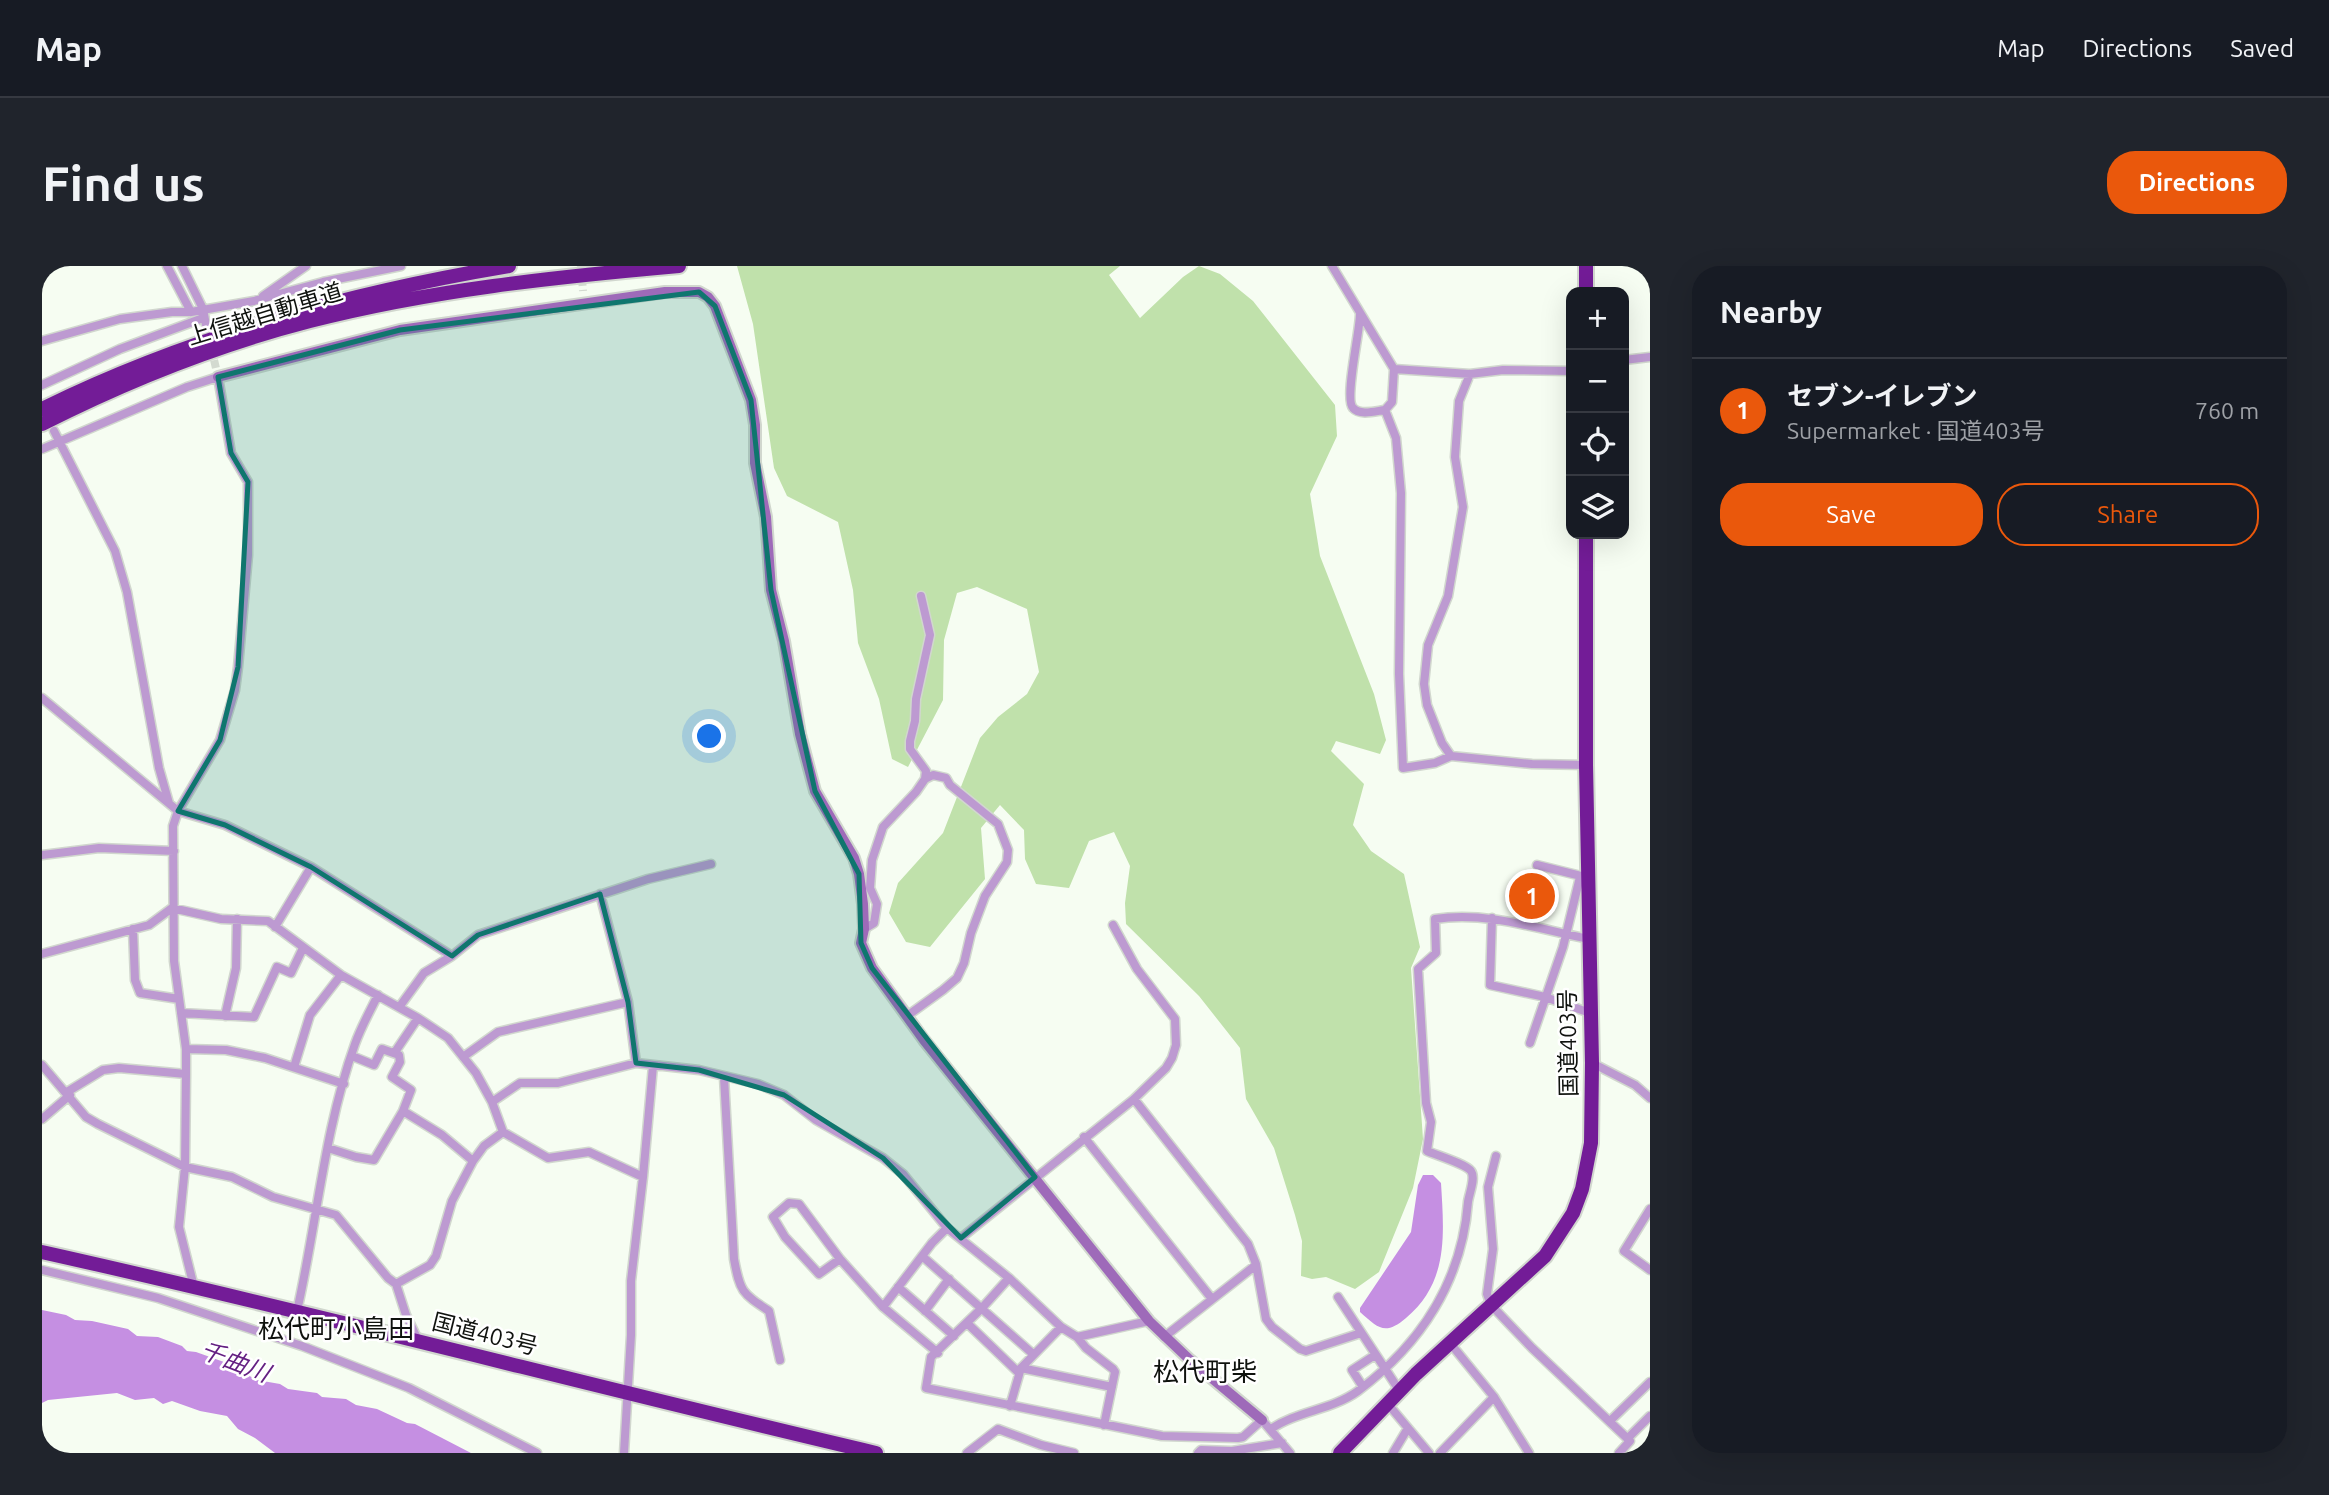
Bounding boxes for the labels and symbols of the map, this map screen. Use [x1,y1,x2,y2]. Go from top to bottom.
street label: 上信越自動車道 [184,278,345,349]
your location [692,719,726,753]
pin: 1 [1509,870,1555,922]
street label: 国道403号 [1554,989,1581,1097]
street label: 国道403号 [430,1308,541,1359]
district label: 松代町小島田 [258,1314,414,1343]
water label: 千曲川 [197,1336,276,1388]
district label: 松代町柴 [1153,1357,1257,1386]

